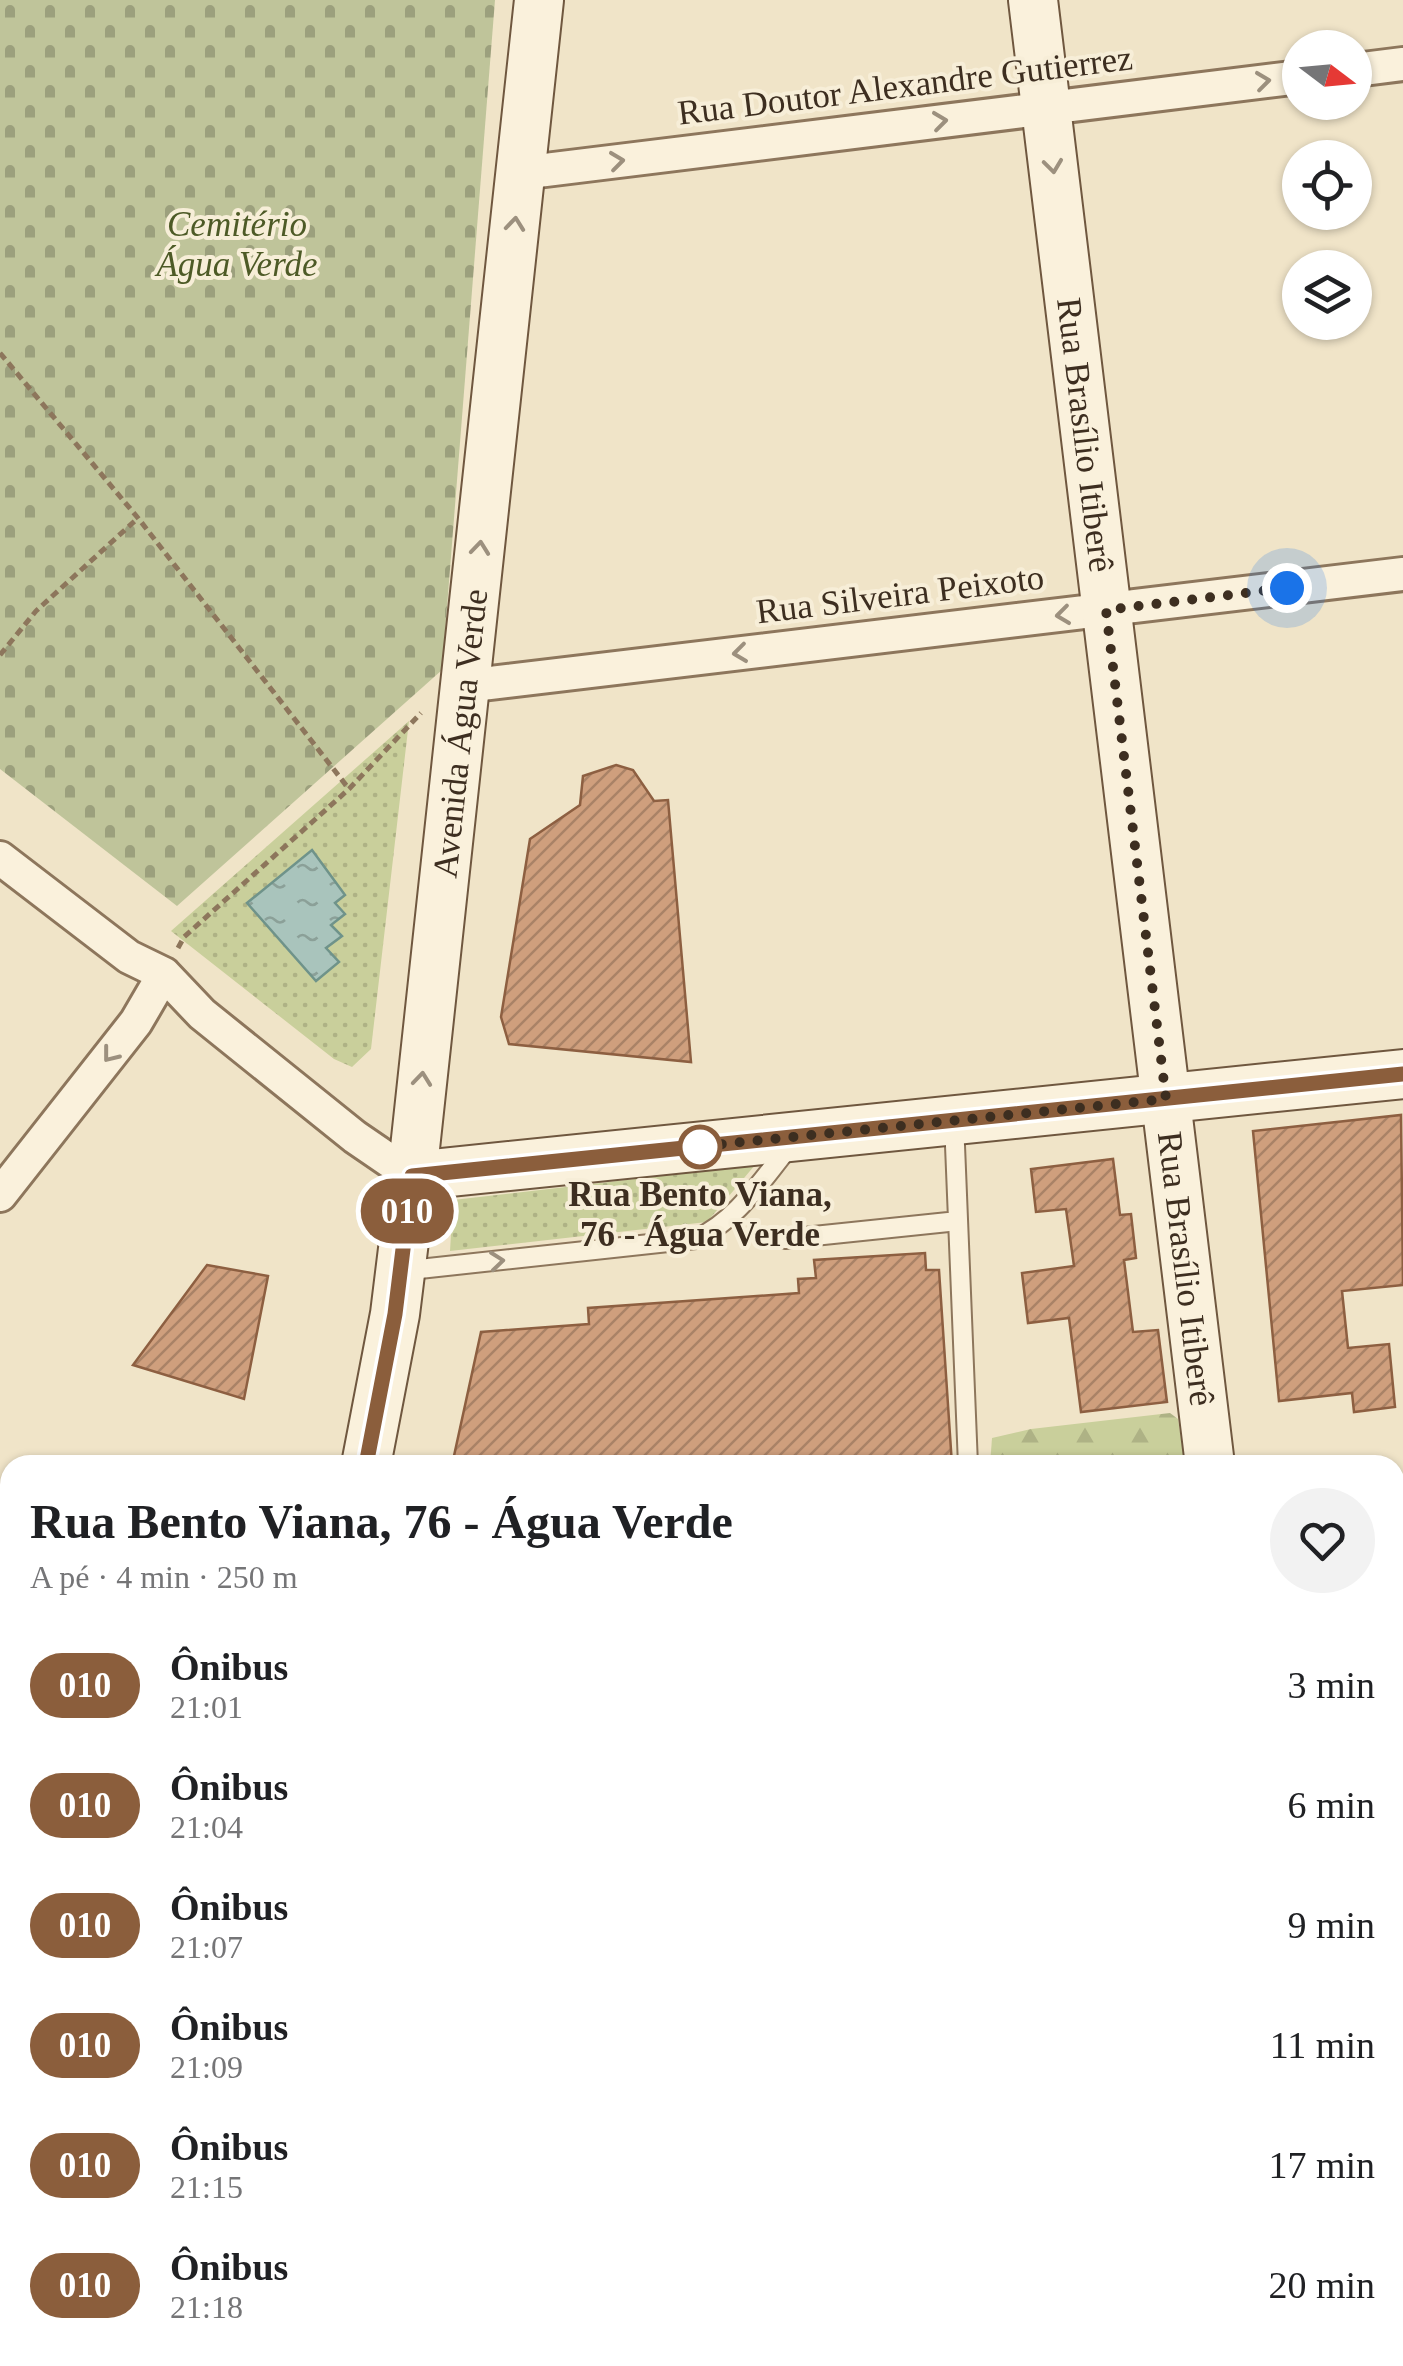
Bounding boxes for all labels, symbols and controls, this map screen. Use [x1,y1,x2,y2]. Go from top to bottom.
north arrow [1282,30,1372,120]
map controls [1282,30,1372,340]
street label: Rua Doutor Alexandre Gutierrez [676,38,1135,133]
one-way arrow [1254,72,1271,93]
one-way arrow [932,111,948,132]
button: locate [1282,140,1372,230]
one-way arrow [610,151,626,172]
one-way arrow [1042,159,1063,175]
park label: Cemitério Água Verde [154,205,318,284]
one-way arrow [504,216,525,232]
button: layers [1282,250,1372,340]
street label: Rua Brasílio Itiberê [1049,295,1121,574]
one-way arrow [469,539,490,555]
street label: Rua Silveira Peixoto [754,557,1046,632]
your location [1262,563,1312,613]
street label: Avenida Água Verde [425,587,495,880]
one-way arrow [1055,604,1071,625]
one-way arrow [732,642,748,663]
one-way arrow [105,1044,122,1062]
one-way arrow [411,1071,433,1087]
marker: Rua Bento Viana, 76 - Água Verde [679,1126,721,1168]
street label: Rua Brasílio Itiberê [1150,1129,1222,1408]
place label: Rua Bento Viana, 76 - Água Verde [568,1175,832,1254]
line badge: 010 [350,1178,464,1244]
text: 010 [381,1192,433,1231]
one-way arrow [490,1251,506,1272]
button: heart [1270,1488,1375,1593]
text: Rua Bento Viana, 76 - Água Verde [30,1495,733,1548]
text: A pé · 4 min · 250 m [30,1559,298,1595]
text: Ônibus [170,1646,288,1688]
text: 3 min [1287,1664,1375,1706]
text: 010 [59,1666,111,1705]
text: 21:01 [170,1689,243,1725]
text: Ônibus [170,1766,288,1808]
text: 6 min [1287,1784,1375,1826]
text: 010 [59,1786,111,1825]
text: 21:04 [170,1809,243,1845]
text: Ônibus [170,1886,288,1928]
text: 9 min [1287,1904,1375,1946]
text: 010 [59,1906,111,1945]
text: 21:07 [170,1929,243,1965]
text: Ônibus [170,2006,288,2048]
text: 11 min [1270,2024,1375,2066]
text: 010 [59,2026,111,2065]
text: 21:09 [170,2049,243,2085]
text: Ônibus [170,2126,288,2168]
text: 17 min [1268,2144,1375,2186]
text: 010 [59,2146,111,2185]
text: 21:15 [170,2169,243,2205]
text: Ônibus [170,2246,288,2288]
text: 20 min [1268,2264,1375,2306]
text: 010 [59,2266,111,2305]
text: 21:18 [170,2289,243,2325]

